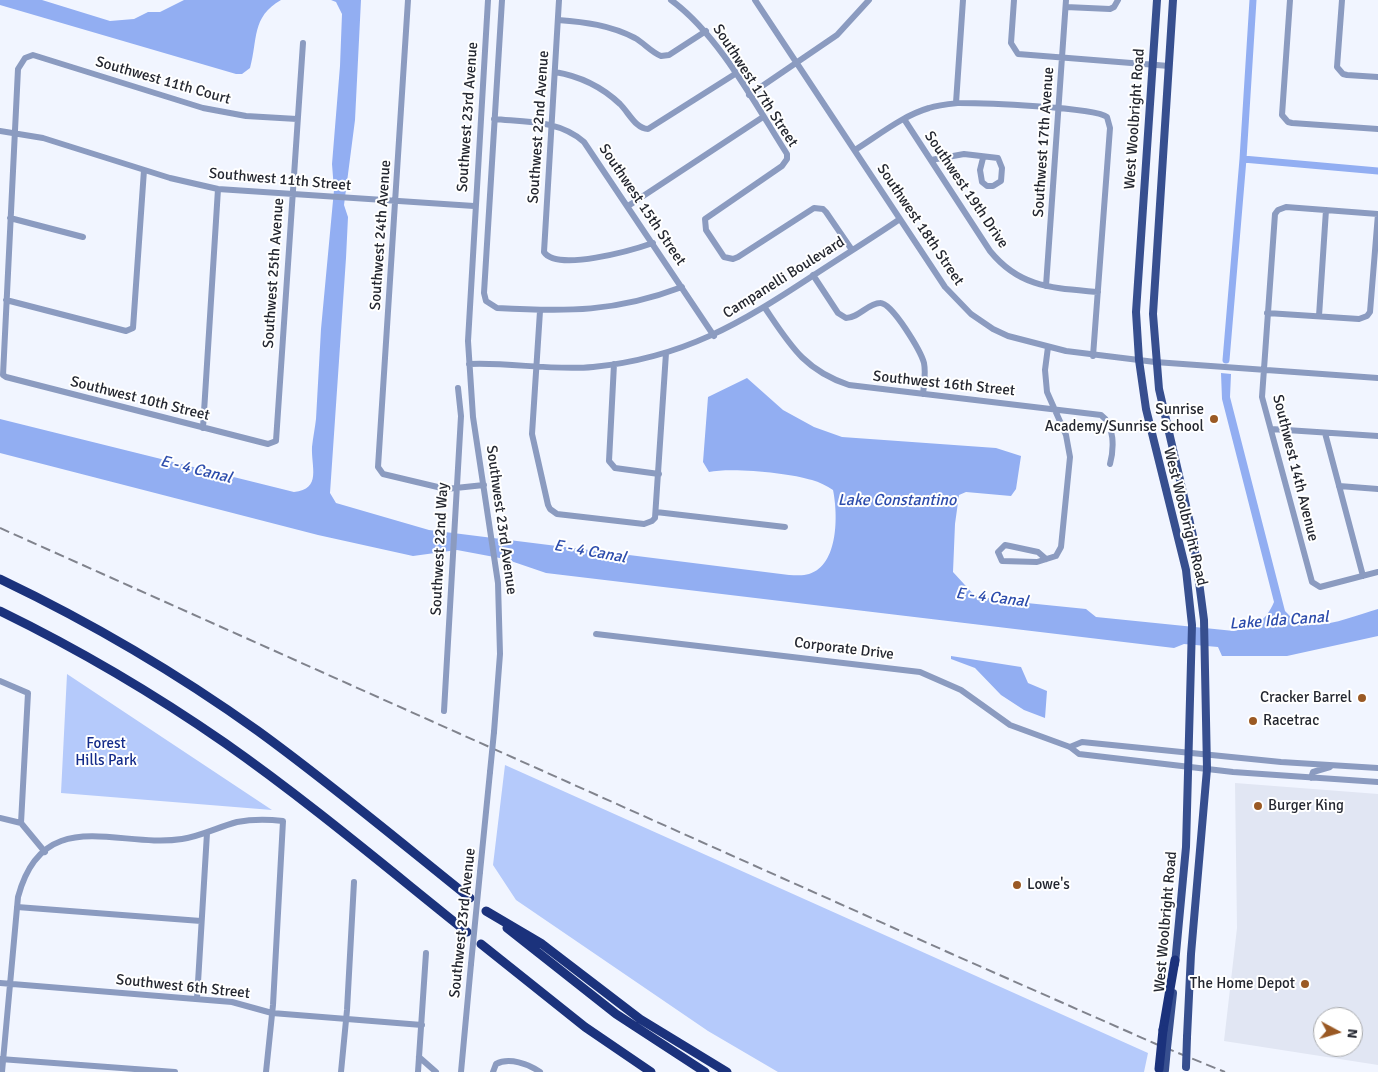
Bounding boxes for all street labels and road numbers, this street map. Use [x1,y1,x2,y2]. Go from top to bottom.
street label: Southwest 17th Street [709,21,801,151]
street label: Southwest 23rd Avenue [454,41,482,193]
street label: West Woolbright Road [1121,48,1149,190]
street label: Southwest 22nd Avenue [525,50,553,204]
street label: Southwest 11th Court [93,53,233,109]
street label: Southwest 17th Avenue [1030,66,1058,218]
street label: Southwest 19th Drive [920,128,1012,252]
street label: Southwest 15th Street [595,141,689,269]
street label: Southwest 24th Avenue [367,159,395,311]
street label: Southwest 18th Street [873,161,967,289]
street label: Southwest 11th Street [208,165,352,195]
street label: Southwest 25th Avenue [260,197,288,349]
street label: Campanelli Boulevard [720,233,848,323]
street label: Southwest 16th Street [872,368,1016,400]
street label: Southwest 10th Street [69,373,211,425]
street label: Southwest 14th Avenue [1268,393,1322,543]
street label: Southwest 23rd Avenue [482,444,520,596]
street label: West Woolbright Road [1159,446,1211,588]
street label: Southwest 22nd Way [428,482,452,616]
street label: Corporate Drive [793,634,895,664]
street label: Southwest 23rd Avenue [446,847,480,999]
street label: West Woolbright Road [1151,851,1181,993]
street label: Southwest 6th Street [115,971,251,1003]

